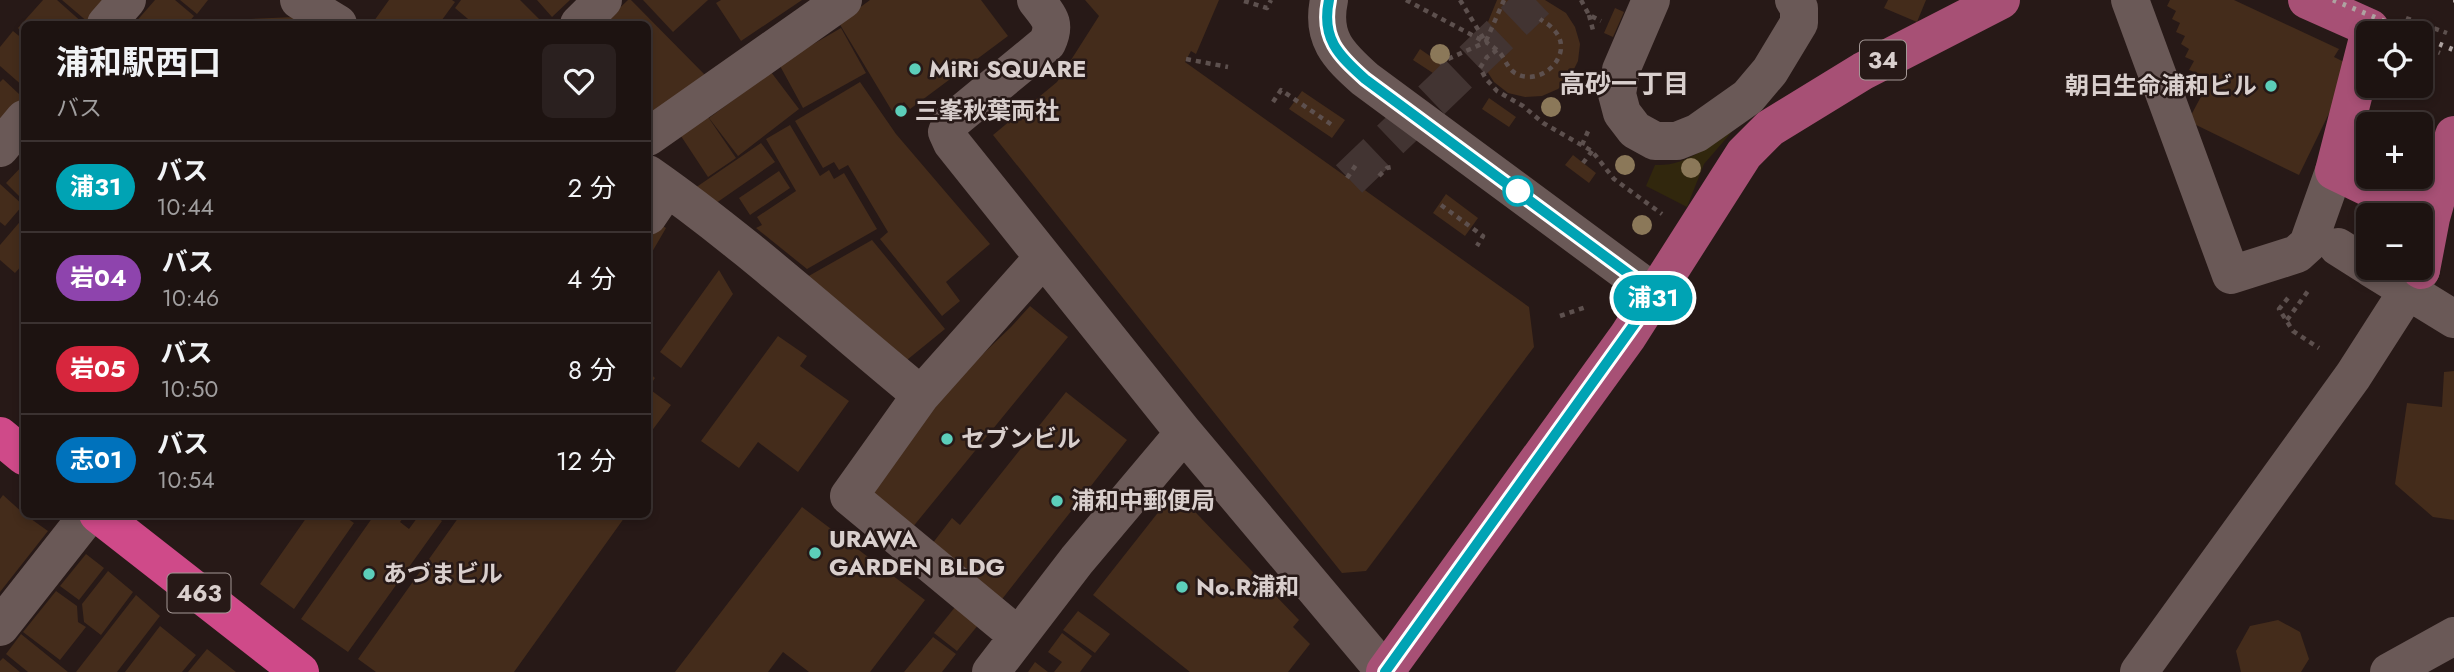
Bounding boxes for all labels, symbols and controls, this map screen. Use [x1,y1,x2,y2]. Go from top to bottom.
map controls [2356,21,2433,280]
button: locate [2356,21,2433,98]
text: 浦和駅西口 [56,39,221,86]
road number: 34 [1860,40,1906,80]
button: heart [542,44,616,118]
place label: MiRi SQUARE [929,51,1087,86]
marker: MiRi SQUARE [907,61,923,77]
district label: 高砂一丁目 [1559,65,1689,103]
place label: 朝日生命浦和ビル [2065,68,2257,103]
marker: 朝日生命浦和ビル [2263,78,2279,94]
text: バス [56,91,102,125]
place label: 三峯秋葉両社 [915,93,1059,128]
marker: 三峯秋葉両社 [893,103,909,119]
button: + [2356,112,2433,189]
text: バス [156,152,208,190]
text: 浦31 [70,169,121,204]
text: 2 分 [567,169,616,207]
unlabelled marker [1503,176,1533,206]
text: 10:44 [156,190,214,224]
button: − [2356,203,2433,280]
text: バス [162,243,214,281]
text: 岩04 [70,260,127,295]
text: 4 分 [567,260,616,298]
line badge: 浦31 [1613,275,1693,321]
text: 浦31 [1627,280,1679,315]
text: 10:46 [162,281,219,315]
text: バス [160,334,212,372]
text: 岩05 [70,351,125,386]
text: 8 分 [568,351,616,389]
text: 10:50 [160,372,218,406]
place label: セブンビル [961,421,1081,456]
text: バス [157,425,209,463]
marker: セブンビル [939,431,955,447]
text: 志01 [70,442,122,477]
text: 12 分 [556,442,616,480]
text: 10:54 [157,463,215,497]
place label: 浦和中郵便局 [1071,483,1215,518]
marker: 浦和中郵便局 [1049,493,1065,509]
place label: URAWA GARDEN BLDG [829,521,1005,584]
marker: URAWA GARDEN BLDG [807,545,823,561]
place label: あづまビル [383,556,503,591]
marker: あづまビル [361,566,377,582]
place label: No.R浦和 [1196,569,1299,604]
road number: 463 [168,573,230,612]
marker: No.R浦和 [1174,579,1190,595]

